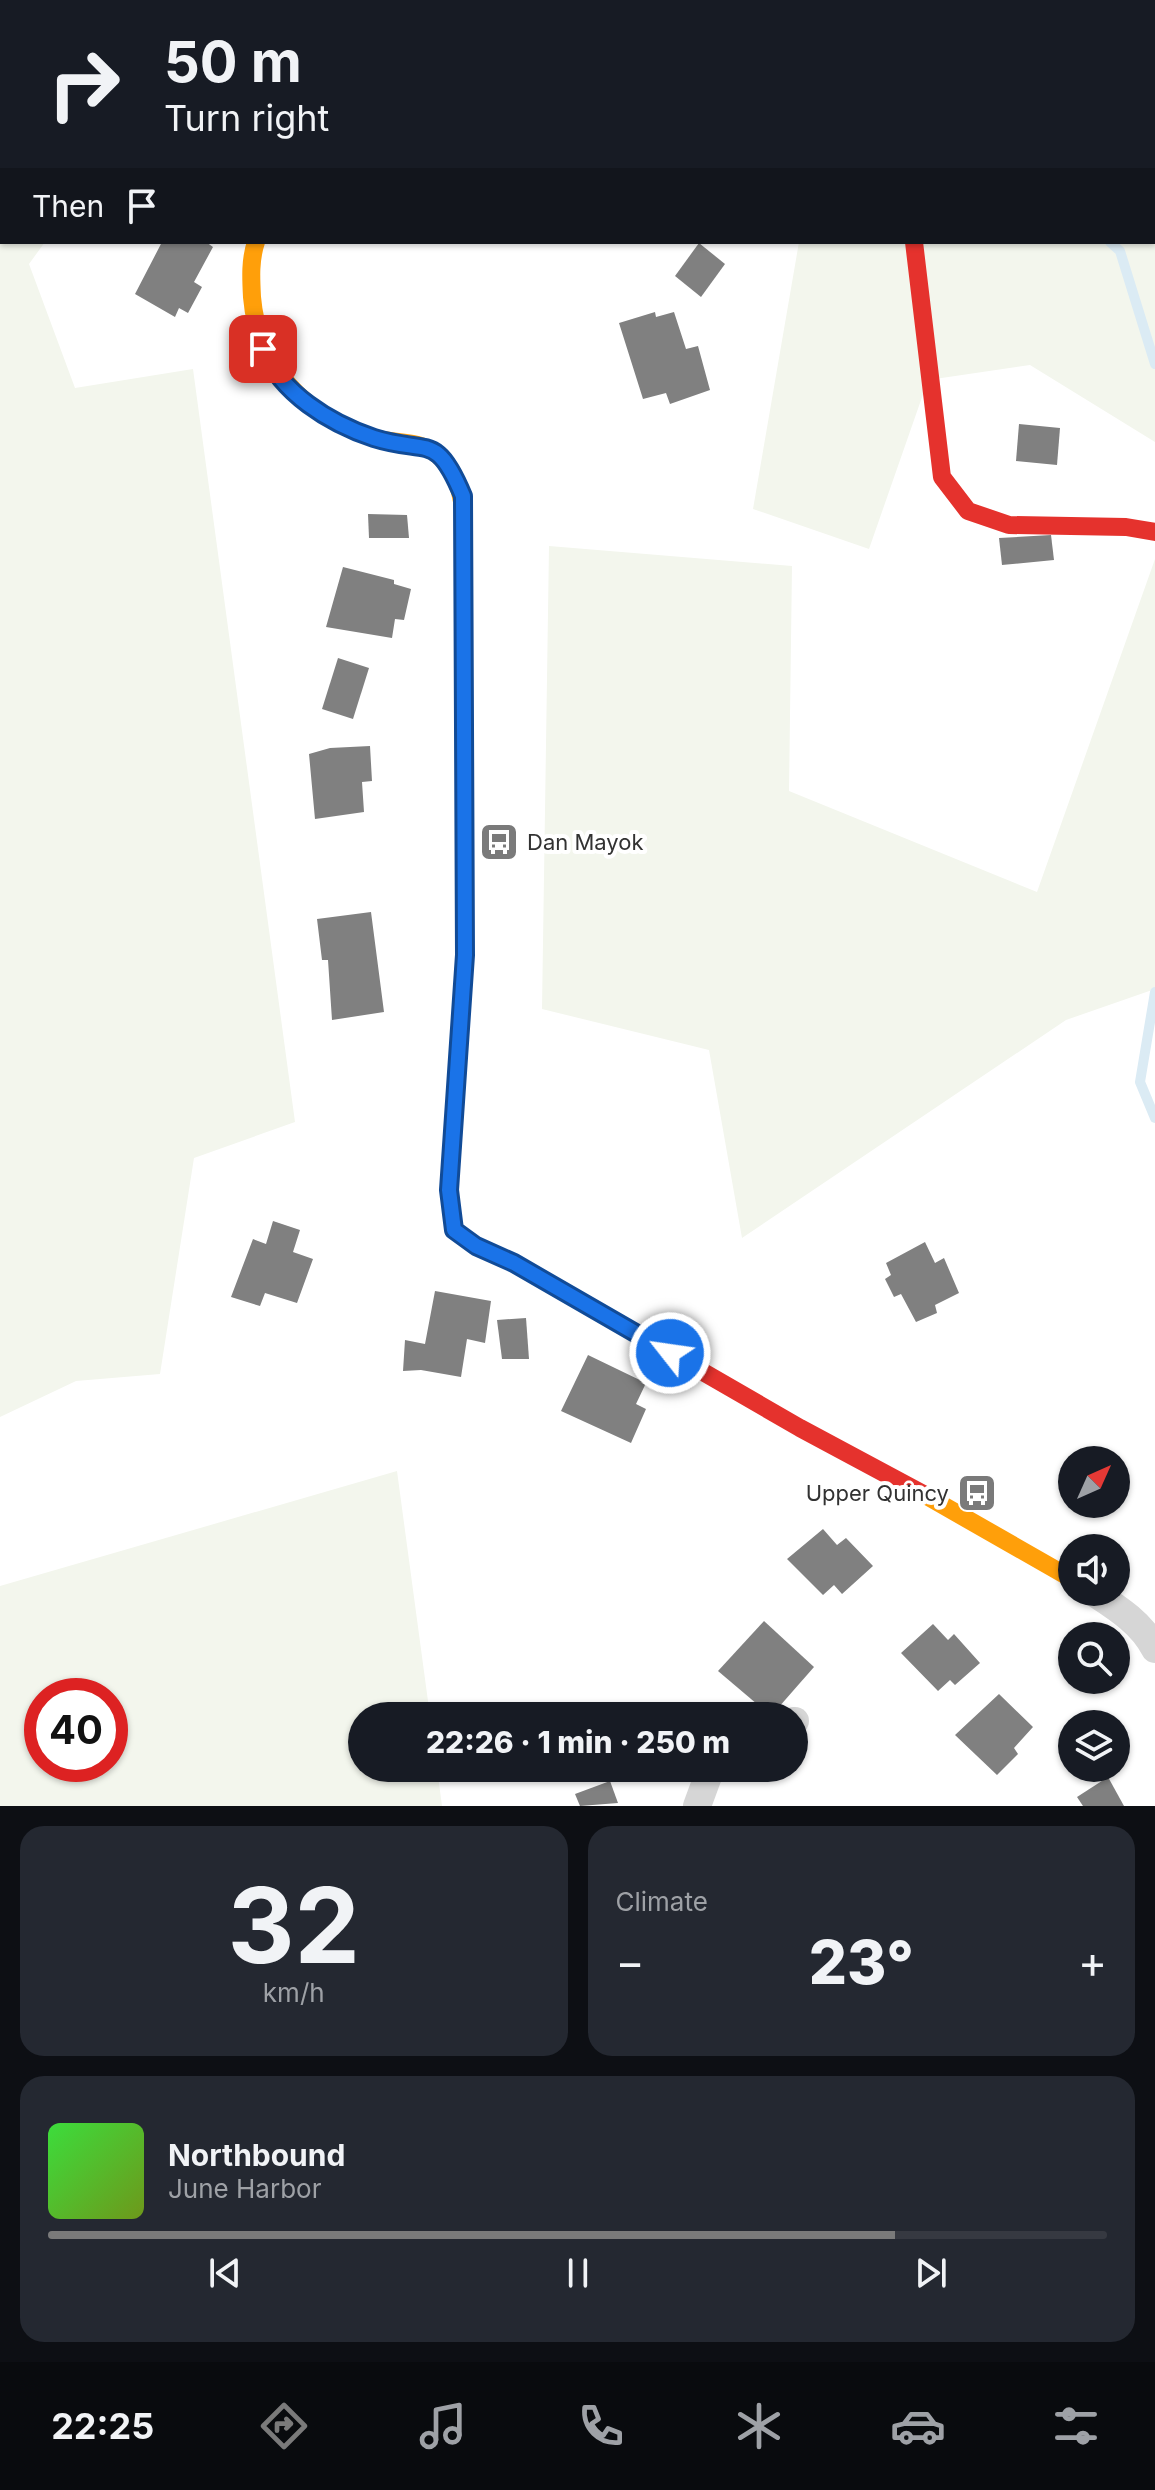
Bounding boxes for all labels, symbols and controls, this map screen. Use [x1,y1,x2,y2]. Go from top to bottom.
text: 50 m [164,28,302,96]
icon: right [32,32,136,136]
text: Turn right [164,96,329,140]
icon: arrive [120,184,164,228]
text: Then [32,188,104,224]
pin [229,315,297,383]
icon: arrive [241,327,285,371]
bus stop icon: Dan Mayok [478,821,520,863]
place label: Dan Mayok [527,829,644,855]
position arrow [628,1311,712,1395]
north arrow [1058,1446,1130,1518]
map controls [1058,1446,1130,1782]
bus stop icon: Upper Quincy [956,1472,998,1514]
place label: Upper Quincy [806,1480,949,1506]
button: sound [1058,1534,1130,1606]
button: search [1058,1622,1130,1694]
speed limit sign: 40 [24,1678,128,1782]
button: layers [1058,1710,1130,1782]
text: 22:26 · 1 min · 250 m [426,1724,730,1760]
text: 32 [227,1862,360,1988]
text: Climate [616,1886,708,1917]
text: 23° [809,1926,914,1998]
text: − [616,1935,645,1989]
text: + [1078,1935,1107,1989]
text: km/h [263,1977,325,2008]
text: Northbound [168,2137,345,2173]
text: June Harbor [168,2173,321,2204]
icon: previous [203,2251,247,2295]
icon: pause [556,2251,600,2295]
icon: next [909,2251,953,2295]
icon: directions [256,2398,312,2454]
icon: music [415,2398,471,2454]
icon: phone [573,2398,629,2454]
icon: climate [731,2398,787,2454]
icon: car [890,2398,946,2454]
icon: filters [1048,2398,1104,2454]
text: 22:25 [51,2404,154,2448]

